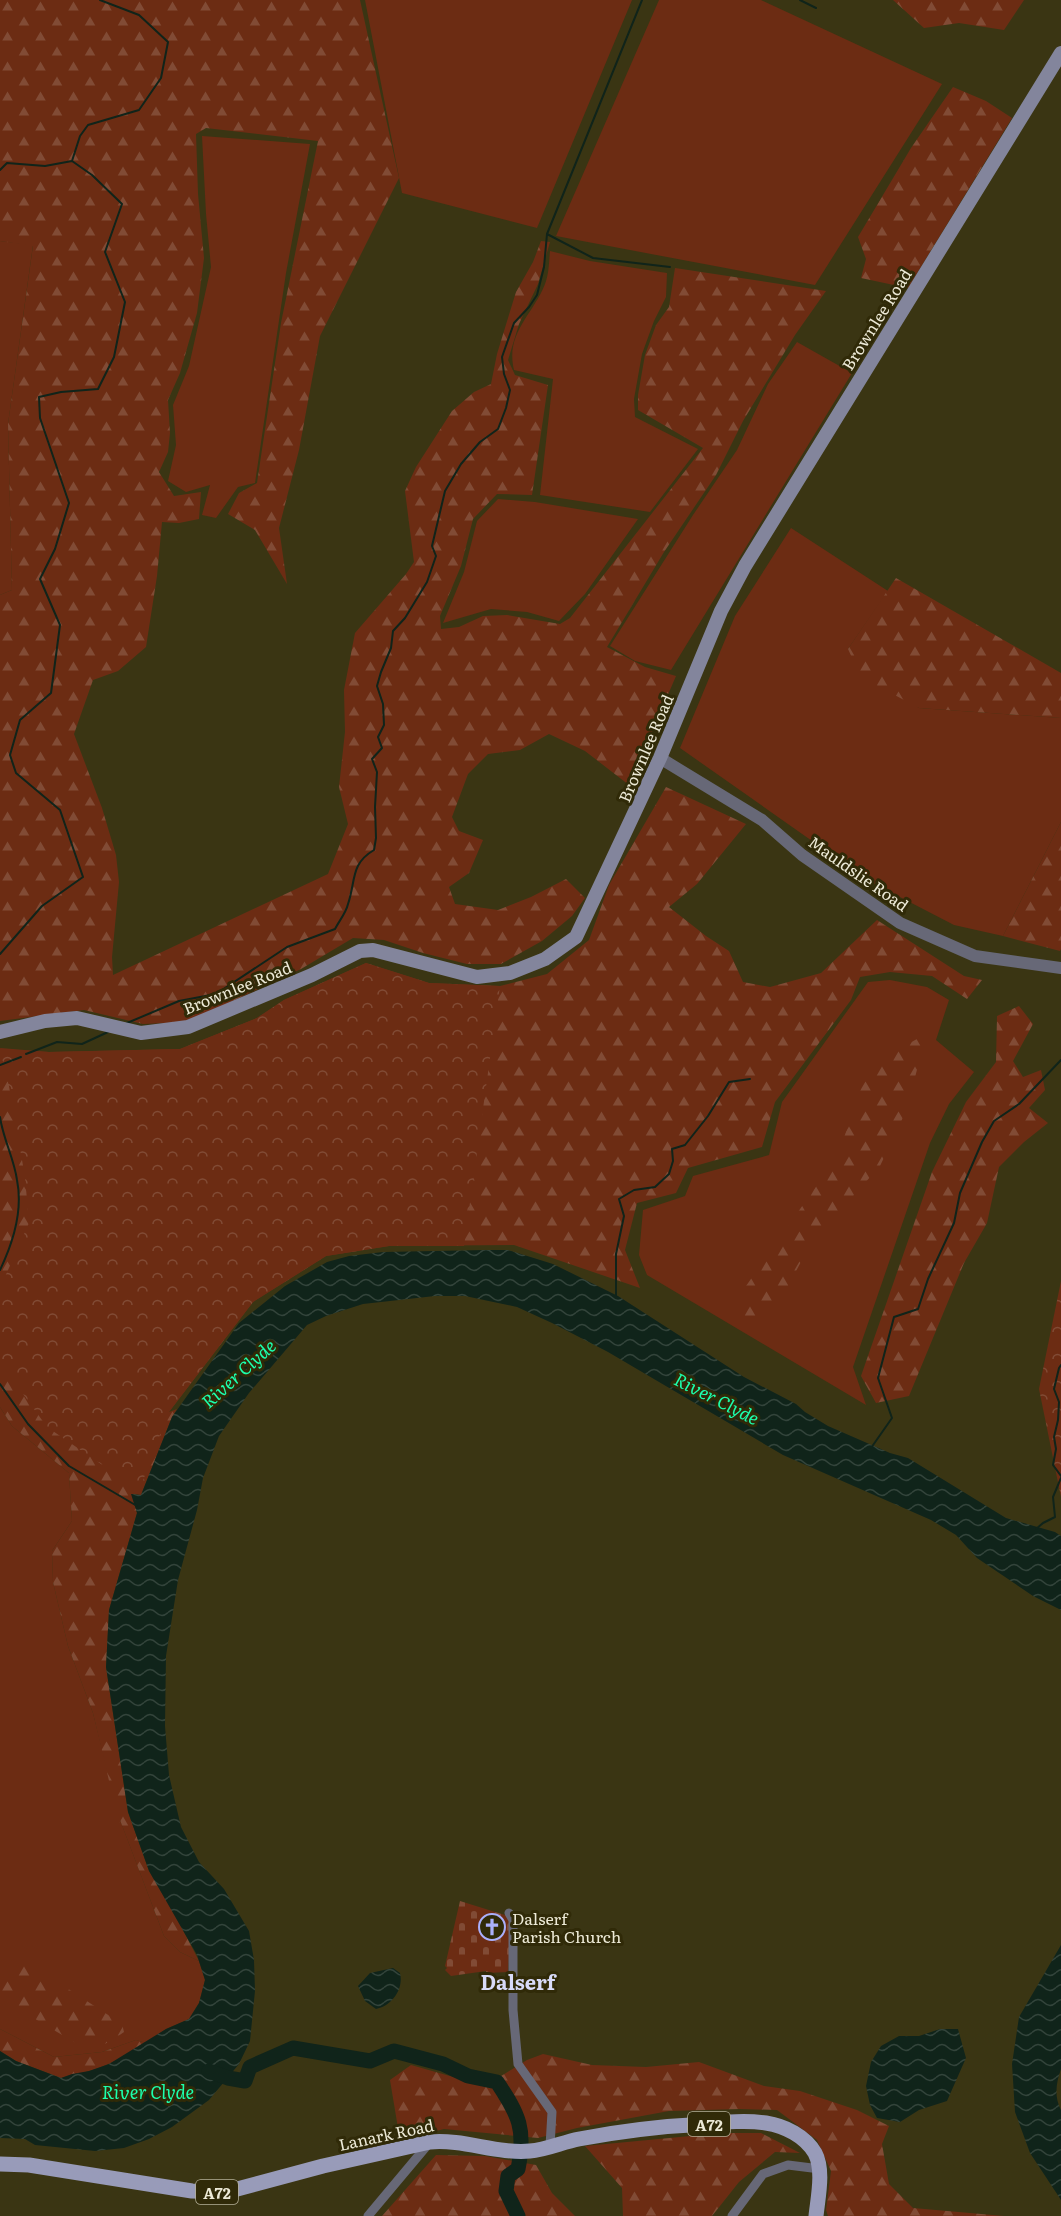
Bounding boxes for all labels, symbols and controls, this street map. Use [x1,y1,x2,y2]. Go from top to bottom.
street label: Brownlee Road [835,264,917,374]
street label: Brownlee Road [611,690,679,806]
street label: Mauldslie Road [804,830,914,917]
street label: Brownlee Road [179,954,295,1020]
water label: River Clyde [195,1332,281,1414]
water label: River Clyde [670,1365,764,1431]
place label: Dalserf Parish Church [512,1906,622,1948]
church icon: Dalserf Parish Church [477,1912,507,1942]
district label: Dalserf [481,1966,558,1996]
water label: River Clyde [102,2078,194,2105]
street label: Lanark Road [336,2112,436,2156]
road number: A72 [688,2112,730,2136]
road number: A72 [196,2180,238,2204]

